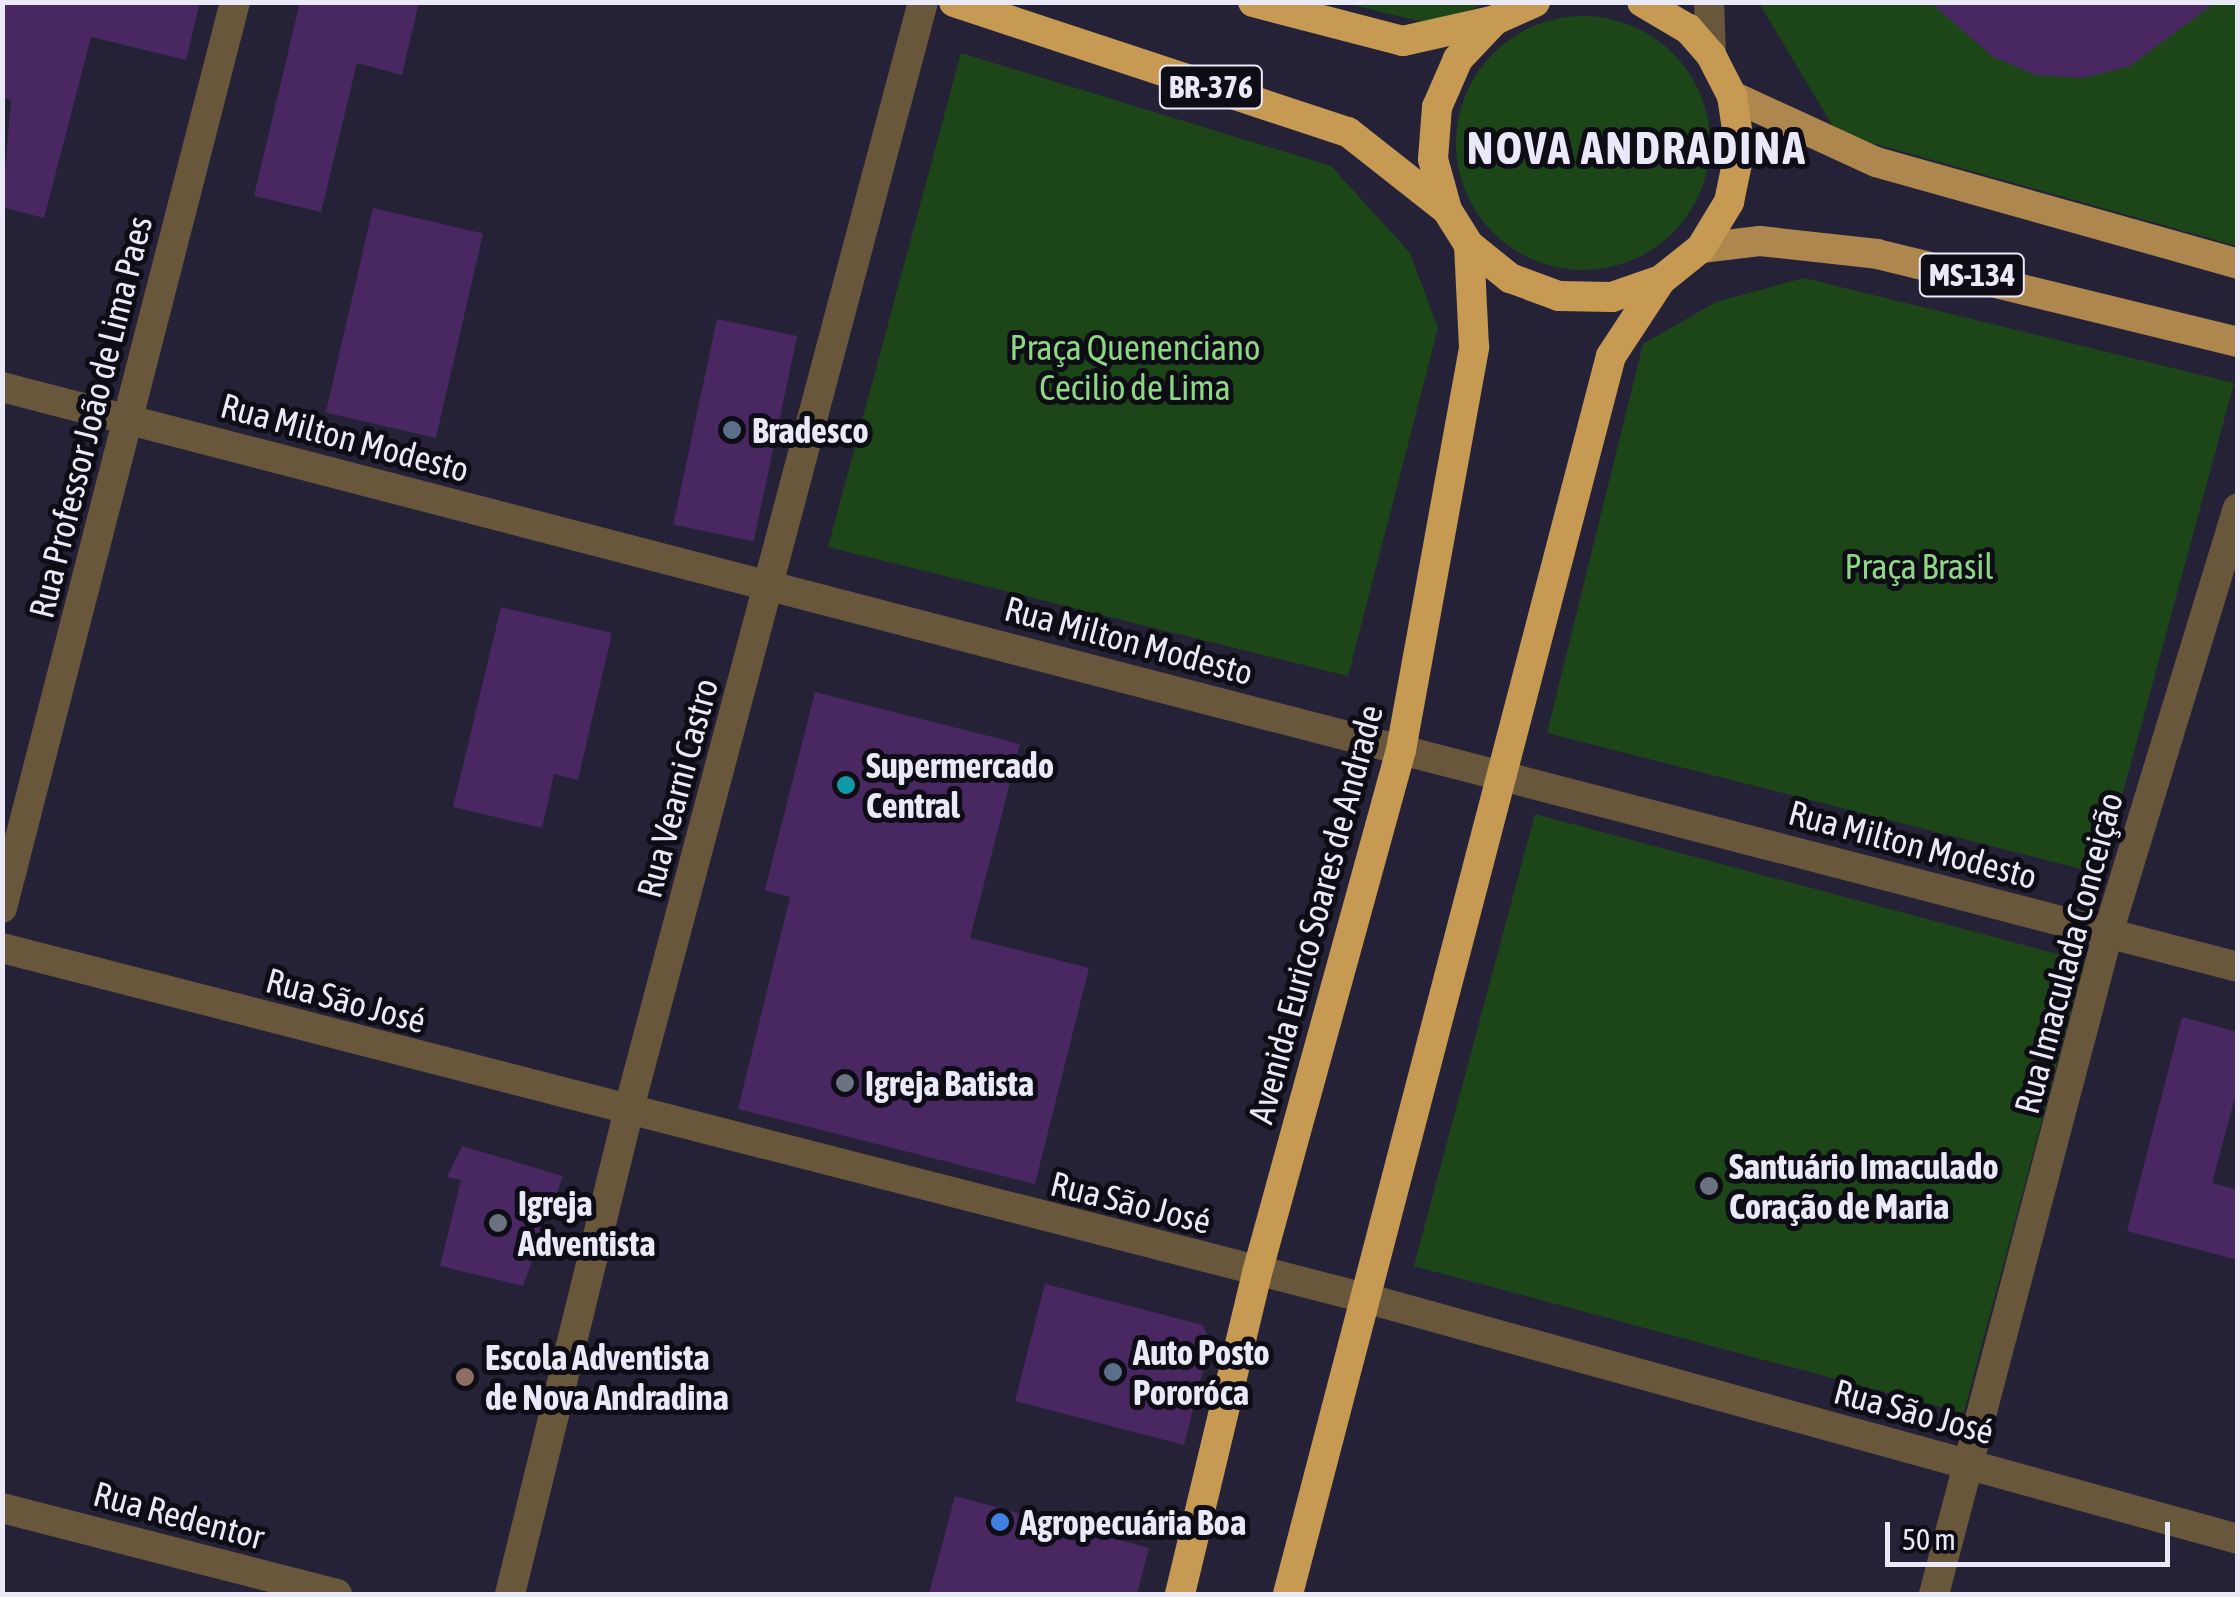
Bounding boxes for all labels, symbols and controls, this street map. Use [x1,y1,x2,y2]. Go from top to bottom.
road number: BR-376 [1158,60,1264,114]
district label: NOVA ANDRADINA [1467,122,1807,176]
street label: Rua Professor João de Lima Paes [20,212,160,622]
road number: MS-134 [1917,248,2027,302]
park label: Praça Quenenciano Cecilio de Lima [1010,326,1260,408]
street label: Rua Milton Modesto [216,384,474,490]
place label: Bradesco [752,409,869,451]
marker: Bradesco [721,419,743,441]
park label: Praça Brasil [1844,545,1994,587]
street label: Rua Milton Modesto [1000,587,1258,693]
street label: Rua Vearni Castro [628,674,726,902]
street label: Avenida Eurico Soares de Andrade [1239,700,1391,1128]
place label: Supermercado Central [866,744,1054,826]
marker: Supermercado Central [835,774,857,796]
street label: Rua Imaculada Conceição [2005,788,2131,1118]
street label: Rua Milton Modesto [1784,791,2042,897]
street label: Rua São José [262,959,430,1041]
place label: Igreja Batista [865,1062,1034,1104]
marker: Igreja Batista [834,1072,856,1094]
place label: Santuário Imaculado Coração de Maria [1729,1145,1999,1227]
street label: Rua São José [1047,1162,1215,1242]
marker: Santuário Imaculado Coração de Maria [1698,1175,1720,1197]
place label: Igreja Adventista [518,1182,656,1264]
marker: Igreja Adventista [487,1212,509,1234]
place label: Auto Posto Pororóca [1133,1331,1270,1413]
place label: Escola Adventista de Nova Andradina [485,1336,729,1418]
marker: Auto Posto Pororóca [1102,1361,1124,1383]
marker: Escola Adventista de Nova Andradina [454,1366,476,1388]
street label: Rua São José [1830,1370,1998,1452]
street label: Rua Redentor [89,1472,269,1558]
place label: Agropecuária Boa [1020,1501,1246,1543]
scale bar [1890,1502,2175,1564]
marker: Agropecuária Boa [989,1511,1011,1533]
text: 50 m [1902,1522,1956,1556]

